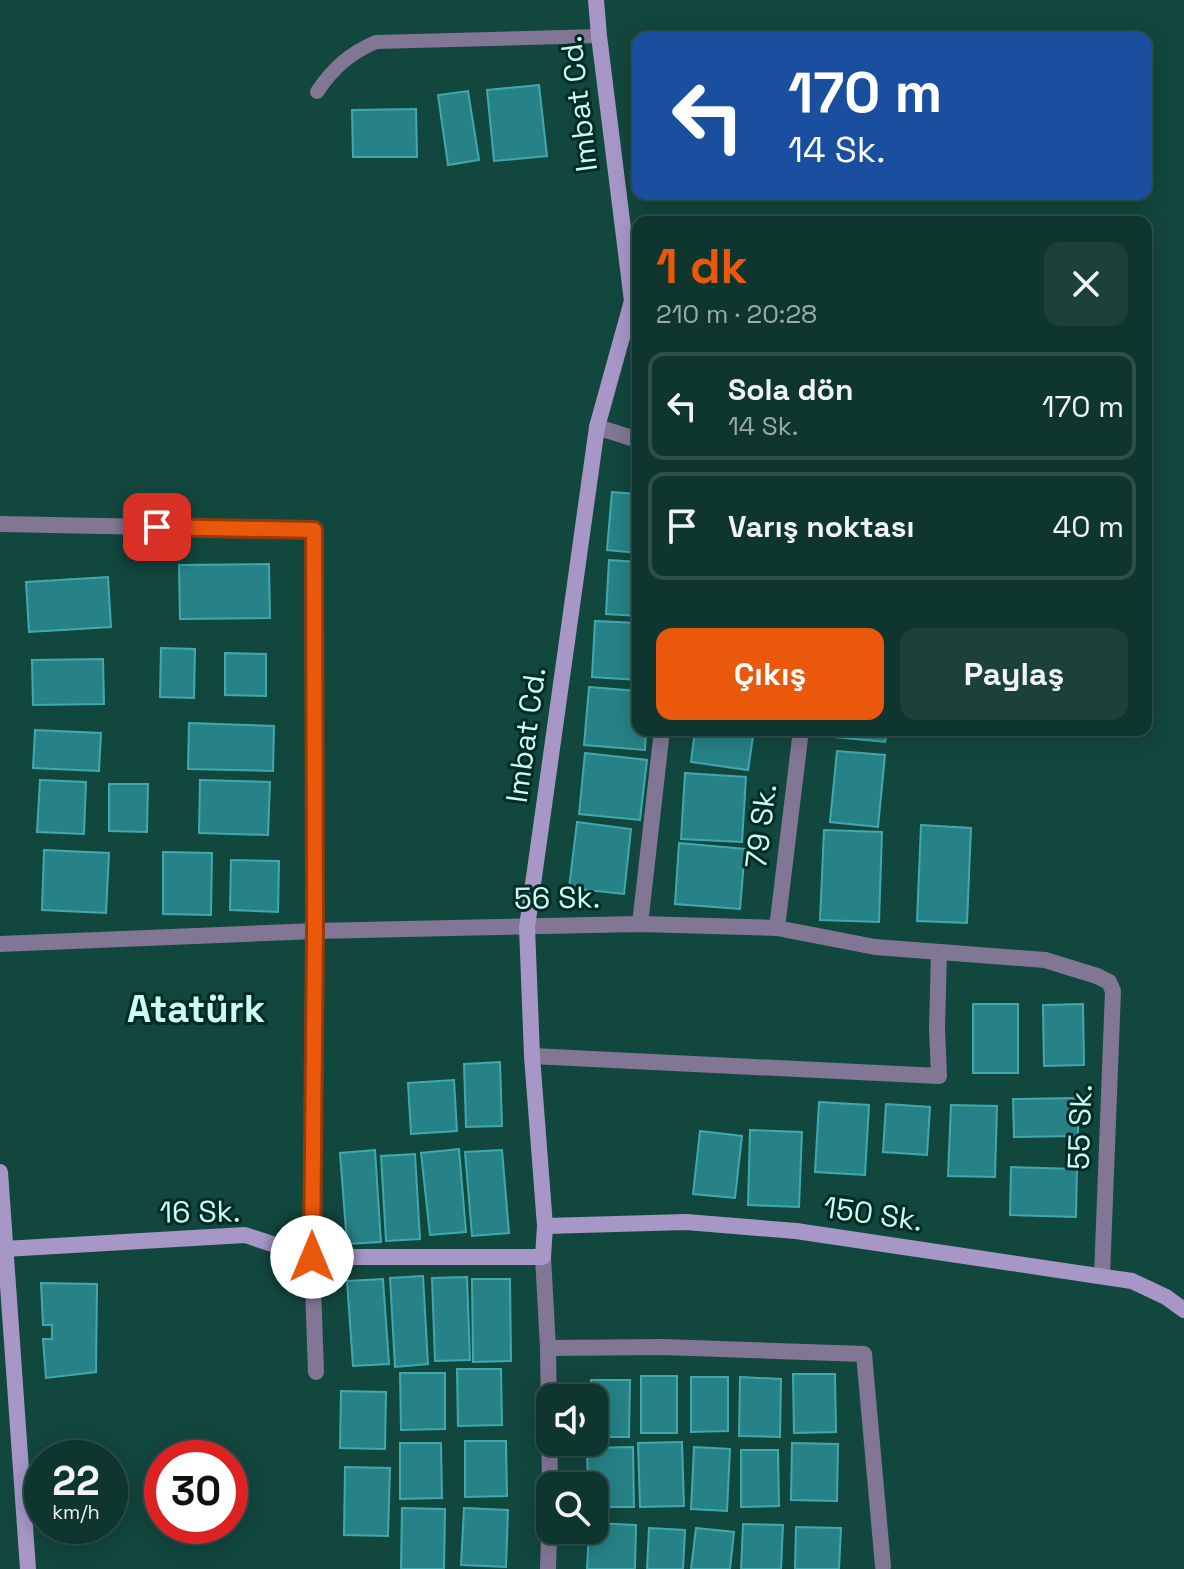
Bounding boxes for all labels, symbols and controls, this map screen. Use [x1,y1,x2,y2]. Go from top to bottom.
street label: Imbat Cd. [551,34,606,174]
text: 170 m [788,57,942,128]
icon: left [656,64,760,168]
text: 14 Sk. [788,127,885,173]
text: 1 dk [656,236,748,297]
button: close [1044,242,1128,326]
text: 210 m · 20:28 [656,297,817,331]
text: Sola dön [728,370,853,409]
icon: left [660,384,704,428]
text: 170 m [1042,387,1124,426]
text: 14 Sk. [728,409,798,443]
pin [123,493,191,561]
icon: arrive [660,504,704,548]
icon: arrive [135,505,179,549]
text: Varış noktası [728,507,915,546]
text: 40 m [1053,507,1124,546]
button: Çıkış [656,628,884,720]
button: Paylaş [900,628,1128,720]
street label: Imbat Cd. [497,665,554,805]
street label: 79 Sk. [736,781,785,871]
street label: 56 Sk. [514,877,600,918]
district label: Atatürk [127,985,265,1033]
street label: 55 Sk. [1059,1083,1100,1171]
street label: 150 Sk. [821,1187,925,1240]
street label: 16 Sk. [159,1191,241,1232]
position arrow [270,1215,354,1299]
map controls [536,1384,608,1544]
button: sound [536,1384,608,1456]
speed limit sign: 30 [144,1440,248,1544]
text: 22 [52,1456,100,1507]
button: search [536,1472,608,1544]
text: km/h [52,1499,100,1525]

